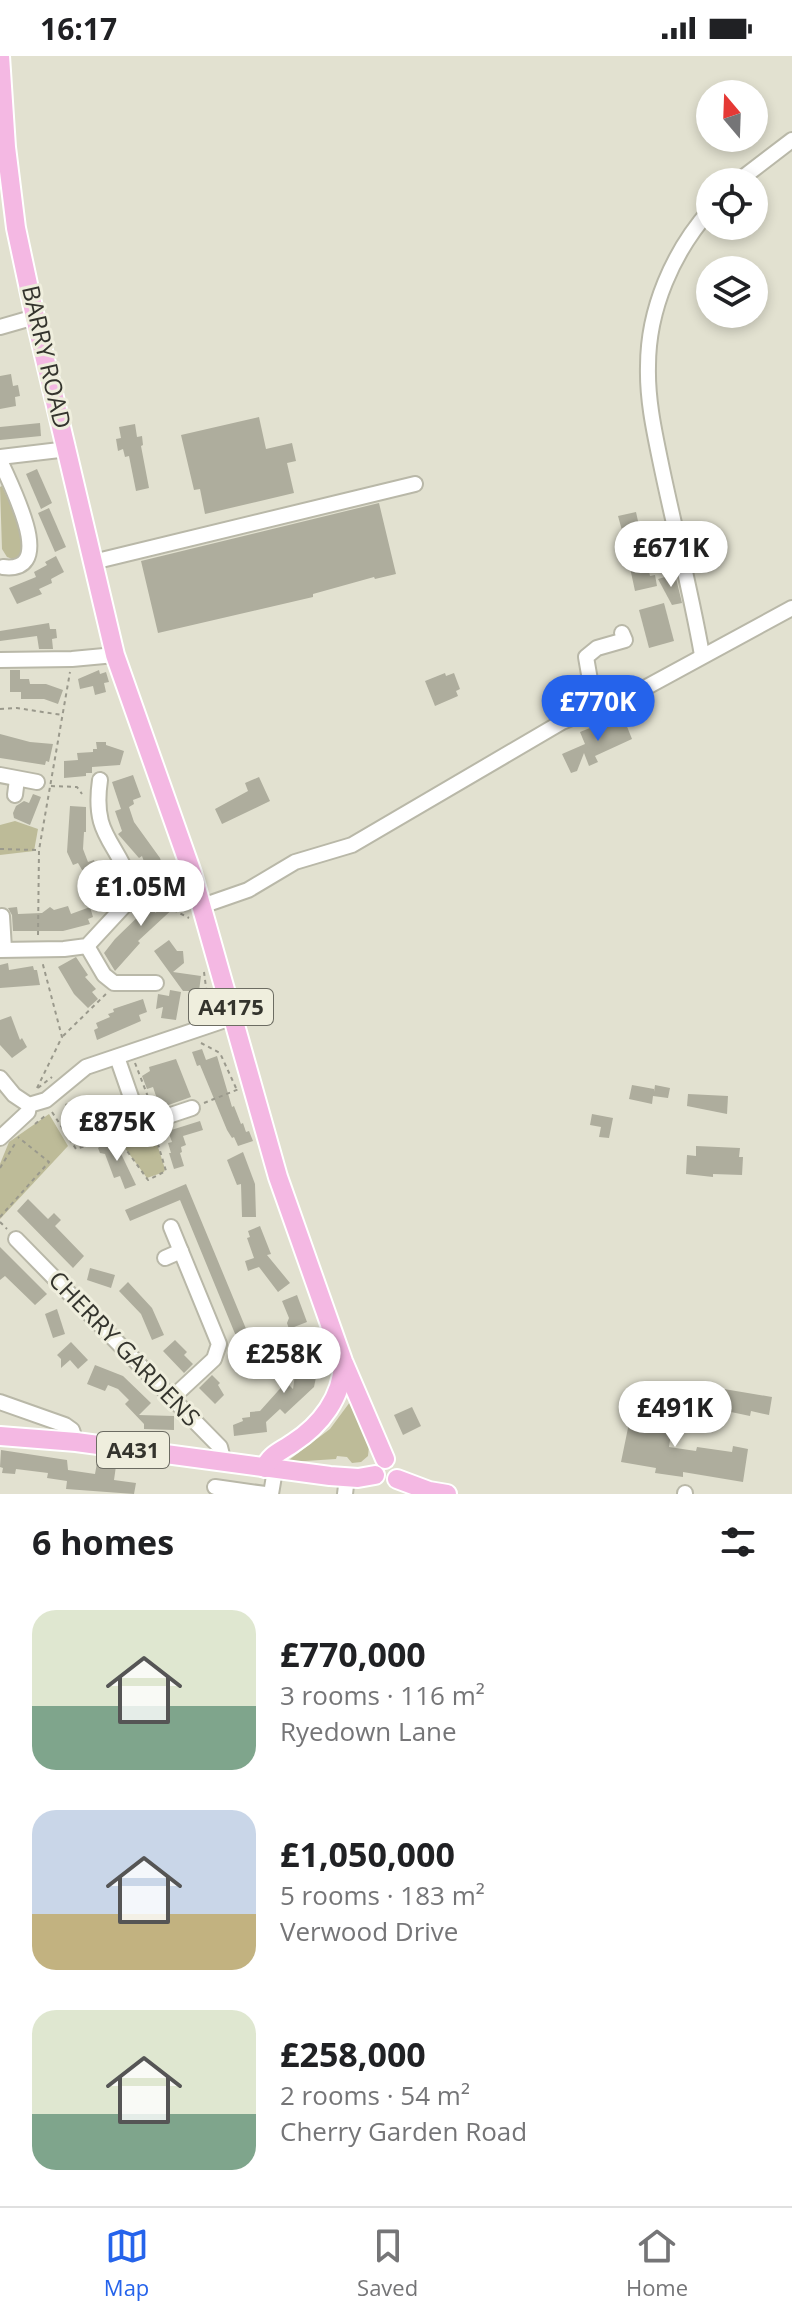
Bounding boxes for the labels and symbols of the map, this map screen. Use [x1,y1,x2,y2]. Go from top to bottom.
north arrow [696,80,768,152]
street label: BARRY ROAD [15,282,80,432]
pin: £671K [615,521,727,589]
pin: £770K [542,675,654,743]
pin: £1.05M [76,860,206,928]
road number: A4175 [189,989,273,1025]
pin: £875K [61,1095,173,1163]
street label: CHERRY GARDENS [42,1263,208,1433]
pin: £258K [228,1327,340,1395]
pin: £491K [619,1381,731,1449]
road number: A431 [97,1432,169,1468]

